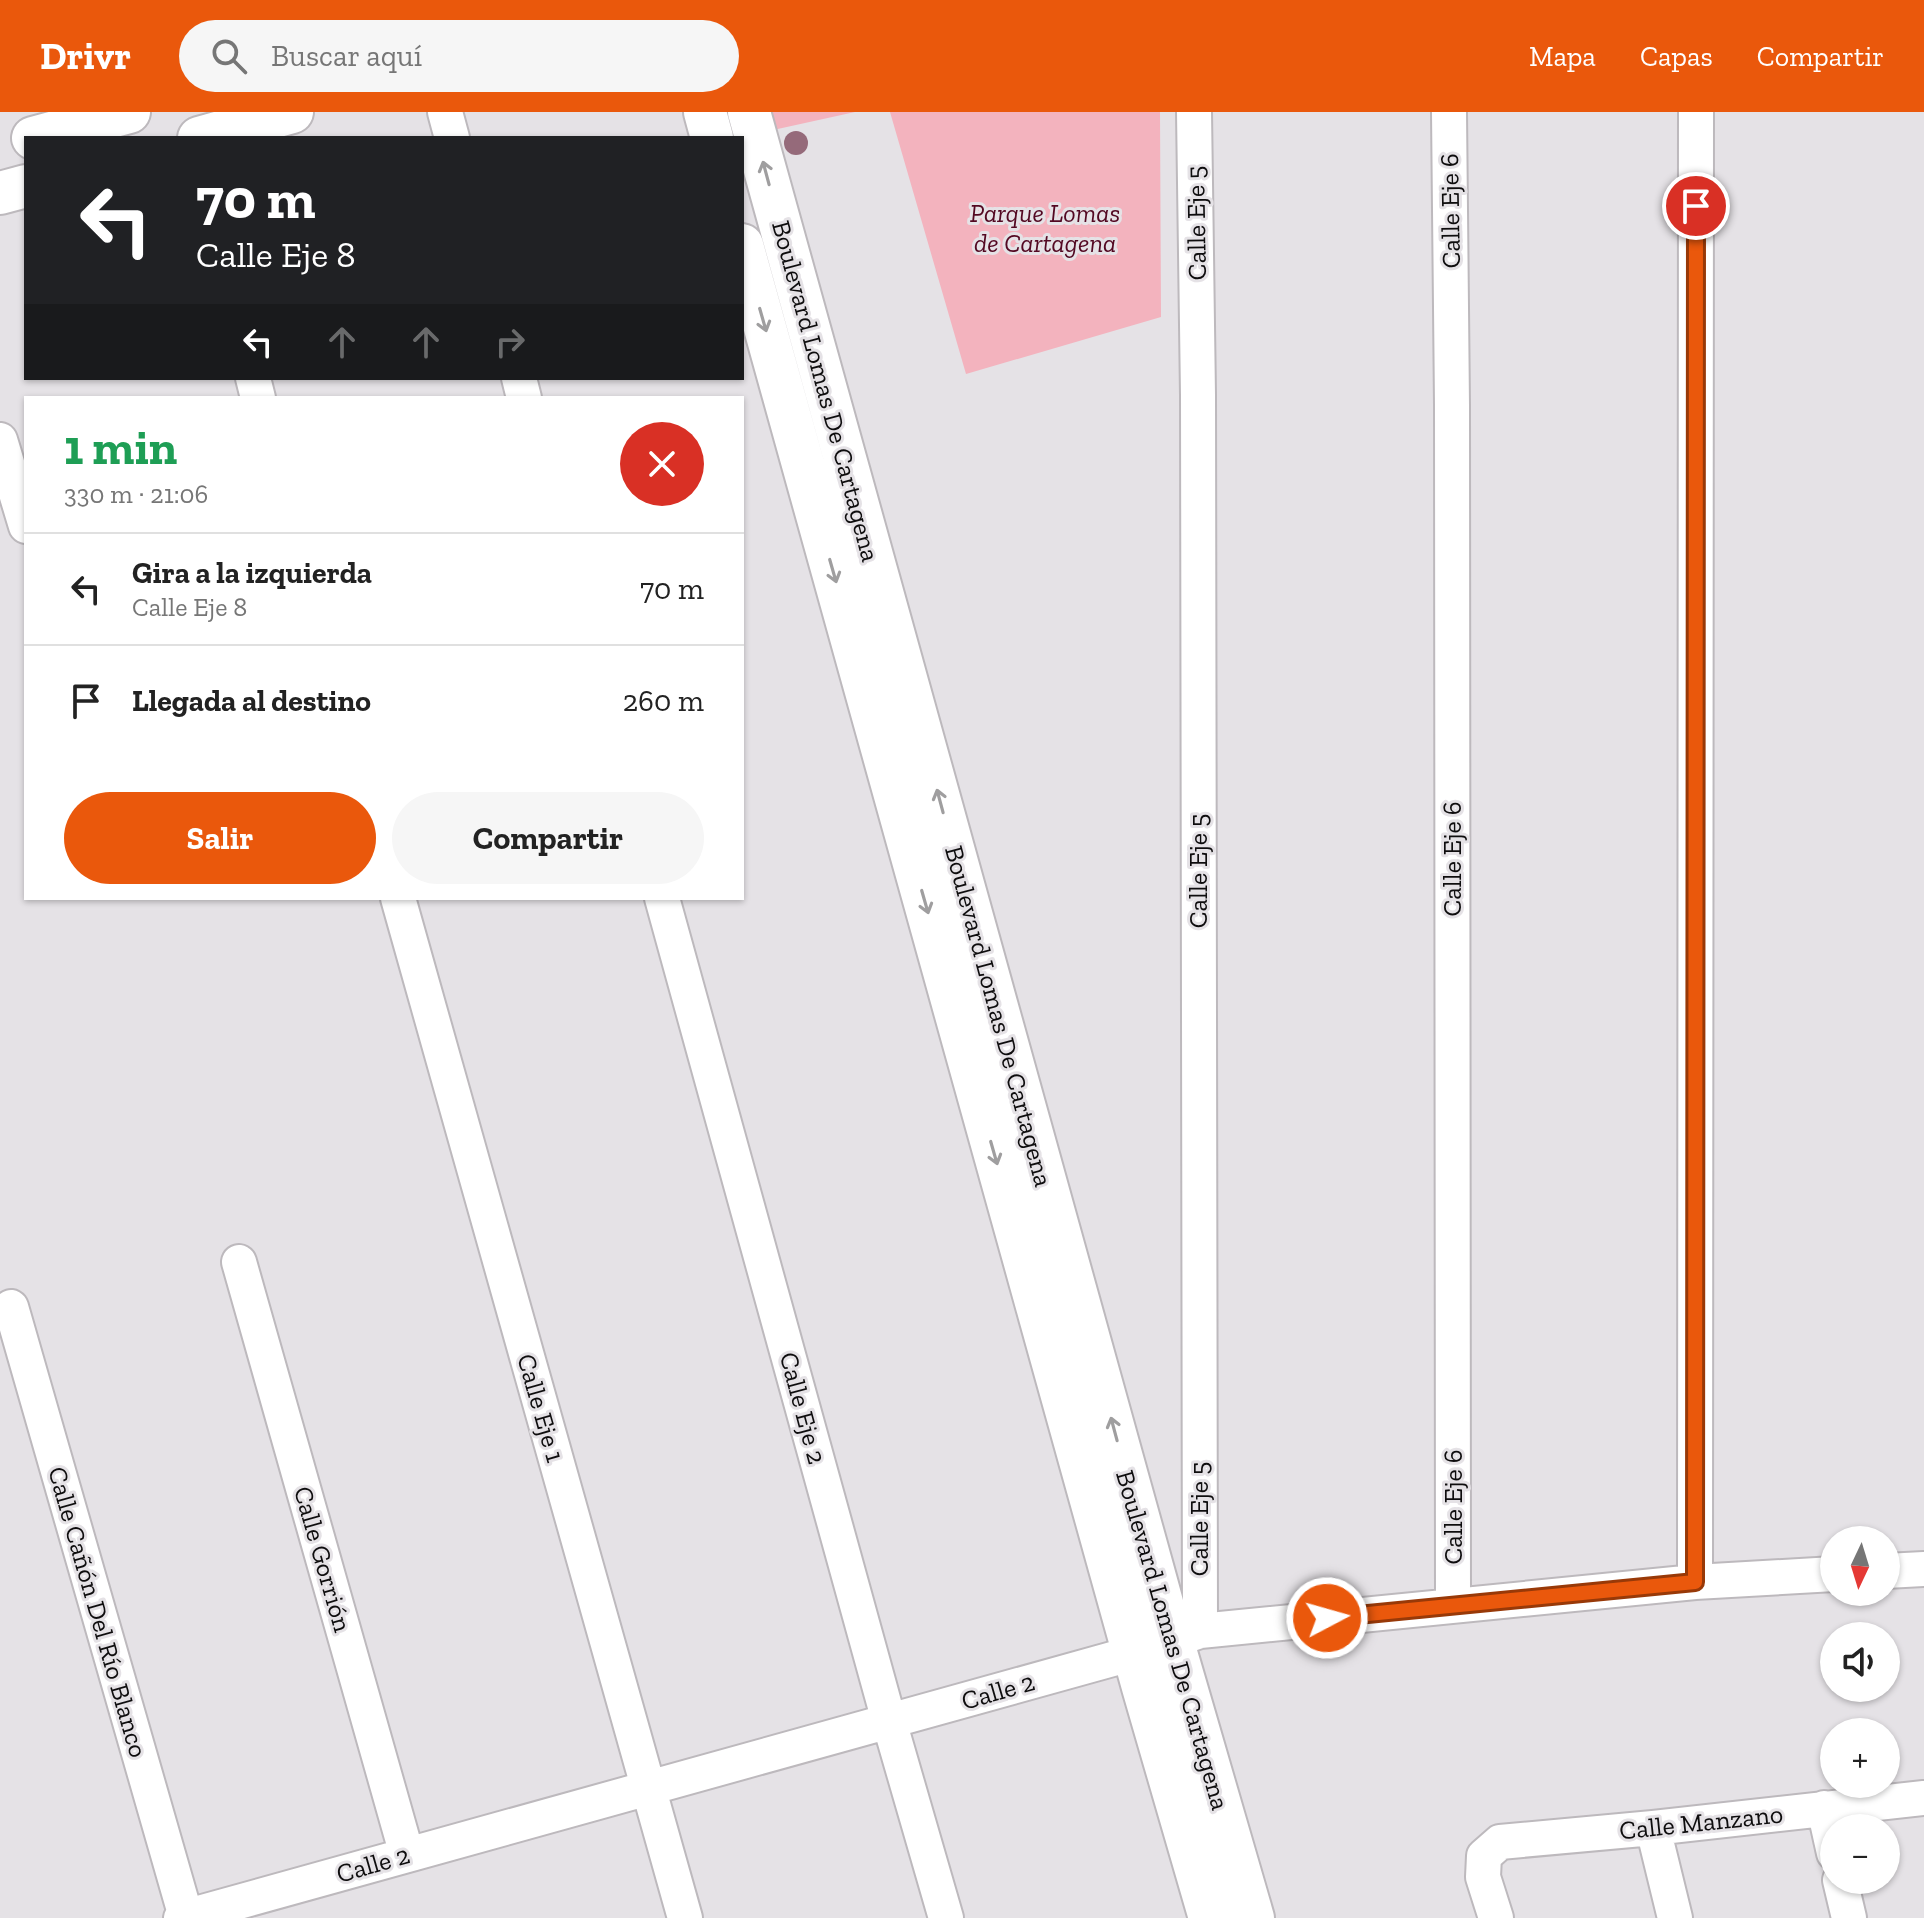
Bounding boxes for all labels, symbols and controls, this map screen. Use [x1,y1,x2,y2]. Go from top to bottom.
search box [179,20,739,92]
text: Drivr [40,33,131,79]
icon: search [207,34,251,78]
text: Buscar aquí [271,38,422,74]
text: Mapa [1529,40,1596,73]
text: Capas [1640,40,1713,73]
text: Compartir [1757,40,1884,73]
street label: Calle Eje 6 [1433,153,1467,269]
one-way arrow [757,160,772,186]
text: 70 m [196,165,316,232]
street label: Calle Eje 5 [1179,165,1213,281]
icon: left [64,168,168,272]
pin [1662,172,1730,240]
icon: arrive [1674,184,1718,228]
park label: Parque Lomas de Cartagena [970,197,1120,259]
street label: Boulevard Lomas De Cartagena [765,217,887,565]
text: Calle Eje 8 [196,233,356,276]
one-way arrow [756,307,771,333]
icon: left [236,320,280,364]
icon: ahead [320,320,364,364]
icon: ahead [404,320,448,364]
icon: right [488,320,532,364]
text: 1 min [64,419,177,476]
button: close [620,422,704,506]
text: 330 m · 21:06 [64,478,208,510]
text: Gira a la izquierda [132,555,372,591]
one-way arrow [826,557,841,583]
icon: left [64,567,108,611]
text: 70 m [640,571,704,607]
text: Calle Eje 8 [132,591,247,623]
icon: arrive [64,679,108,723]
text: Llegada al destino [132,683,371,719]
text: 260 m [623,683,704,719]
one-way arrow [931,789,946,815]
button: Salir [64,792,376,884]
button: Compartir [392,792,704,884]
street label: Calle Eje 6 [1436,801,1468,917]
street label: Calle Eje 5 [1182,814,1214,928]
street label: Boulevard Lomas De Cartagena [938,842,1060,1190]
one-way arrow [918,889,933,915]
one-way arrow [988,1139,1003,1165]
street label: Calle Eje 2 [773,1348,833,1468]
street label: Calle Eje 1 [510,1350,572,1466]
one-way arrow [1105,1417,1120,1443]
street label: Calle Eje 6 [1437,1449,1469,1565]
street label: Calle Eje 5 [1183,1462,1215,1576]
street label: Calle Cañón Del Río Blanco [41,1463,155,1761]
street label: Boulevard Lomas De Cartagena [1109,1466,1237,1814]
street label: Calle Gorrión [287,1483,359,1636]
north arrow [1820,1526,1900,1606]
map controls [1820,1526,1900,1894]
position arrow [1285,1576,1369,1660]
button: sound [1820,1622,1900,1702]
street label: Calle 2 [958,1665,1038,1717]
button: + [1820,1718,1900,1798]
street label: Calle Manzano [1618,1798,1784,1846]
button: − [1820,1814,1900,1894]
street label: Calle 2 [333,1838,413,1890]

